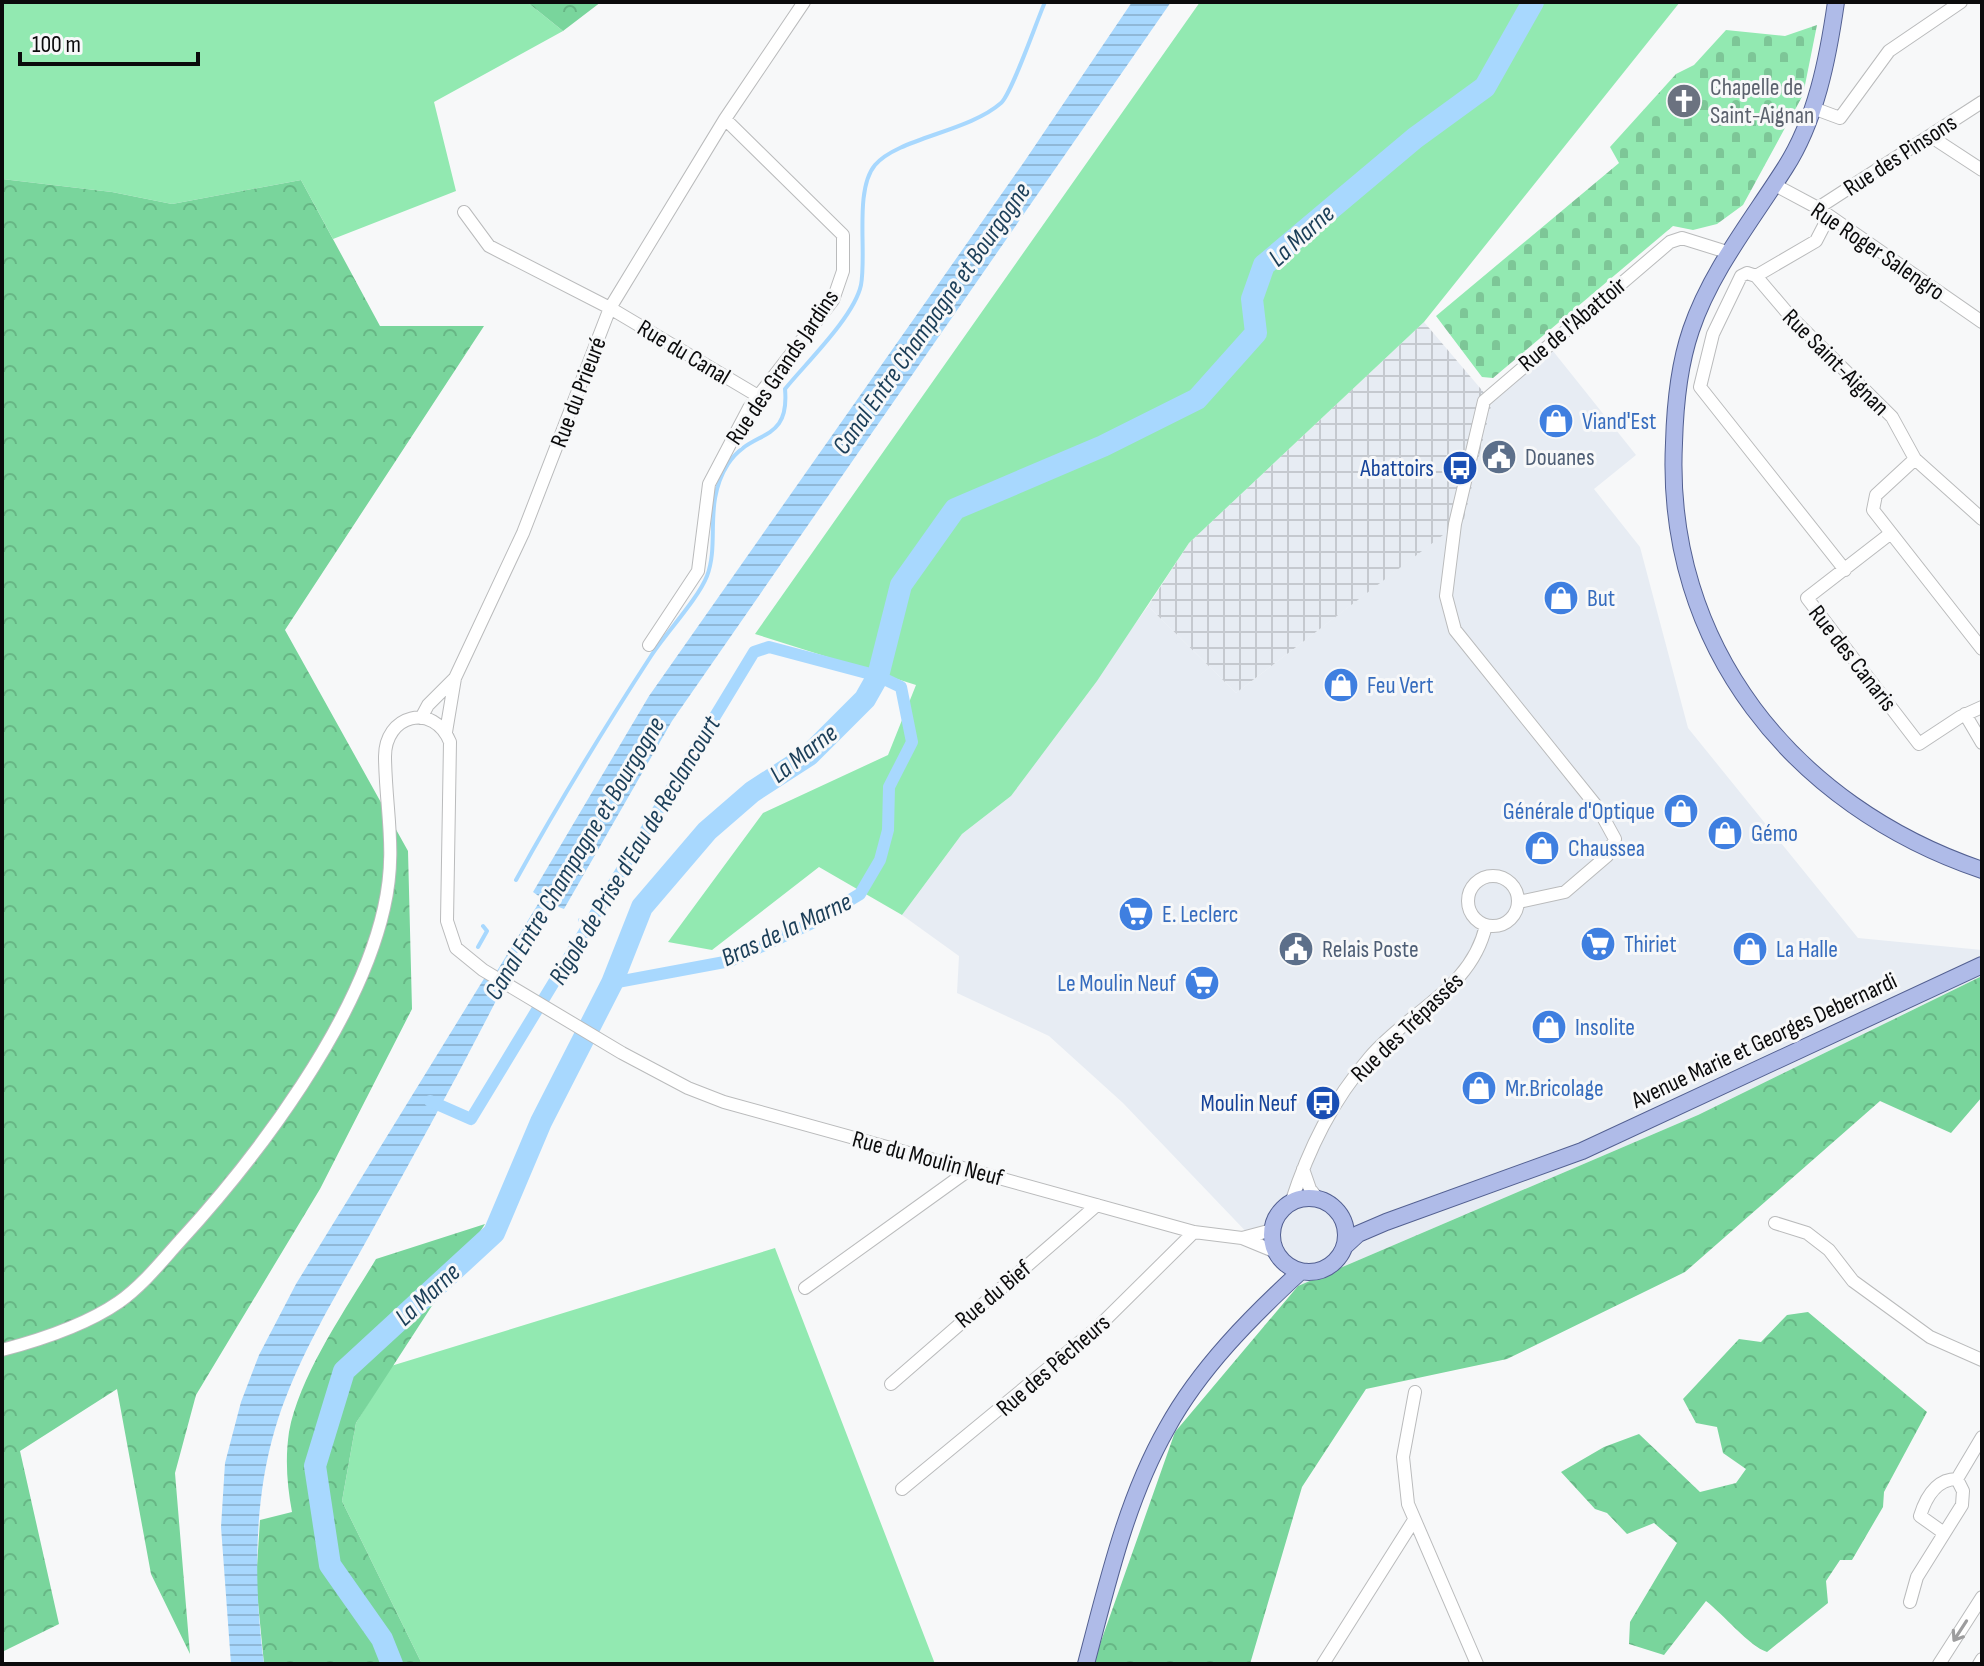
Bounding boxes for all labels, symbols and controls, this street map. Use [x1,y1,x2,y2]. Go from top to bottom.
scale bar [20,16,198,66]
text: 100 m [32,30,81,59]
place label: Chapelle de Saint-Aignan [1710,73,1814,130]
church icon: Chapelle de Saint-Aignan [1665,82,1703,120]
street label: Rue des Pinsons [1838,108,1962,203]
water label: Canal Entre Champagne et Bourgogne [826,177,1038,461]
street label: Rue Roger Salengro [1805,196,1950,307]
water label: La Marne [1263,199,1341,274]
street label: Rue de l'Abattoir [1513,271,1632,378]
street label: Rue des Grands Jardins [720,284,845,450]
street label: Rue Saint-Aignan [1776,303,1895,422]
street label: Rue du Canal [632,314,735,391]
street label: Rue du Prieuré [544,333,613,451]
shop icon: Viand'Est [1537,402,1575,440]
place label: Viand'Est [1582,407,1656,436]
public building icon: Douanes [1480,438,1518,476]
place label: Douanes [1525,443,1595,472]
bus stop icon: Abattoirs [1441,449,1479,487]
place label: Abattoirs [1359,454,1434,483]
shop icon: But [1542,579,1580,617]
place label: But [1587,584,1615,613]
street label: Rue des Canaris [1802,599,1903,717]
shop icon: Feu Vert [1322,666,1360,704]
place label: Feu Vert [1367,671,1433,700]
water label: Rigole de Prise d'Eau de Reclancourt [543,710,728,991]
water label: Canal Entre Champagne et Bourgogne [478,712,672,1006]
water label: La Marne [764,718,844,790]
shop icon: Générale d'Optique [1662,792,1700,830]
place label: Générale d'Optique [1503,797,1655,826]
shop icon: Gémo [1706,814,1744,852]
place label: Gémo [1751,819,1798,848]
shop icon: Chaussea [1523,829,1561,867]
place label: Chaussea [1568,834,1645,863]
water label: Bras de la Marne [717,887,857,974]
supermarket icon: E. Leclerc [1117,895,1155,933]
place label: E. Leclerc [1162,900,1238,929]
supermarket icon: Thiriet [1579,925,1617,963]
public building icon: Relais Poste [1277,930,1315,968]
place label: Thiriet [1624,930,1677,959]
shop icon: La Halle [1731,930,1769,968]
place label: Relais Poste [1322,935,1419,964]
place label: La Halle [1776,935,1838,964]
supermarket icon: Le Moulin Neuf [1183,964,1221,1002]
street label: Avenue Marie et Georges Debernardi [1626,966,1901,1115]
street label: Rue des Trépassés [1345,967,1470,1088]
place label: Le Moulin Neuf [1057,969,1177,998]
shop icon: Insolite [1530,1008,1568,1046]
place label: Insolite [1575,1013,1635,1042]
shop icon: Mr.Bricolage [1460,1069,1498,1107]
place label: Mr.Bricolage [1505,1074,1604,1103]
bus stop icon: Moulin Neuf [1304,1084,1342,1122]
place label: Moulin Neuf [1200,1089,1298,1118]
street label: Rue du Moulin Neuf [849,1124,1008,1193]
street label: Rue du Bief [949,1254,1038,1334]
water label: La Marne [389,1257,467,1333]
street label: Rue des Pêcheurs [991,1308,1116,1423]
one-way arrow [1952,1619,1969,1641]

